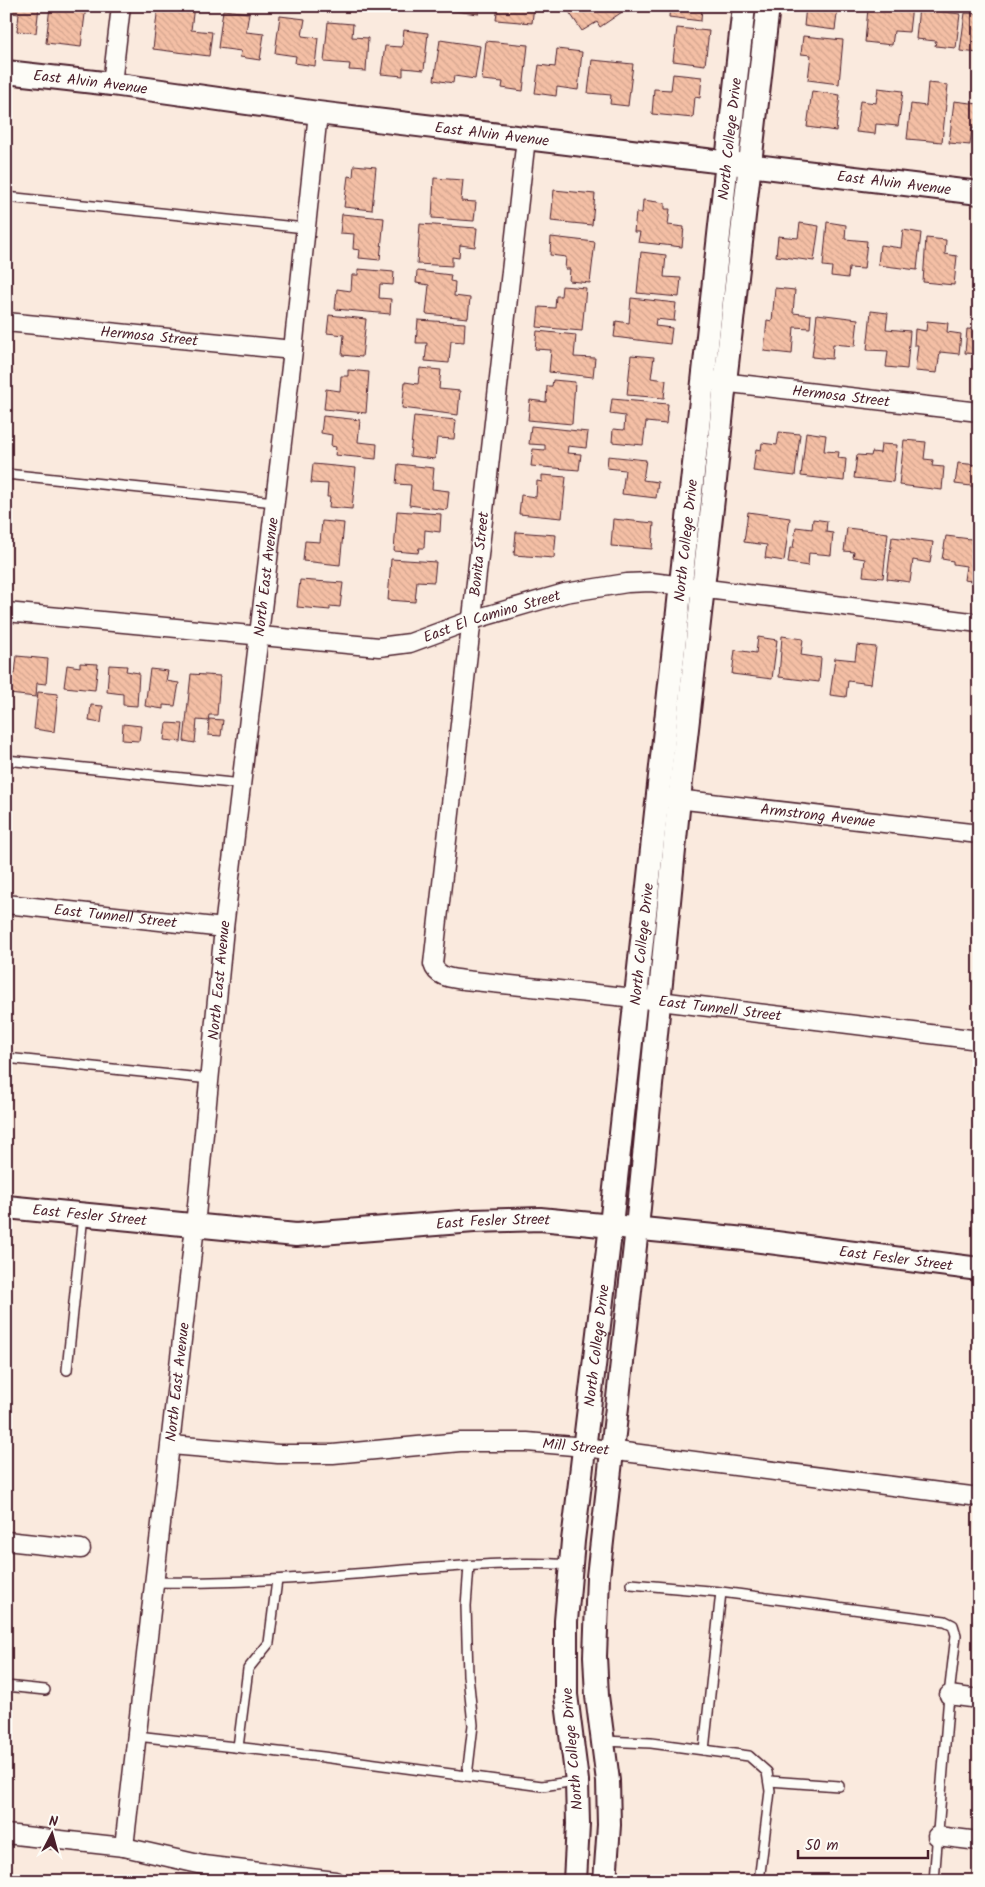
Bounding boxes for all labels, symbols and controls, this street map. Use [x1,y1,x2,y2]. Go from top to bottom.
street label: East Alvin Avenue [32,64,149,102]
street label: North College Drive [712,76,749,201]
street label: East Alvin Avenue [433,116,551,154]
street label: East Alvin Avenue [835,165,953,203]
street label: Hermosa Street [99,320,199,354]
street label: Hermosa Street [791,379,891,415]
street label: North College Drive [668,478,705,603]
street label: Bonita Street [464,510,496,598]
street label: North East Avenue [248,516,286,638]
street label: East El Camino Street [420,584,564,650]
street label: Armstrong Avenue [759,798,877,835]
street label: North College Drive [624,881,661,1007]
street label: East Tunnell Street [53,898,178,936]
street label: North East Avenue [202,919,238,1041]
street label: East Tunnell Street [657,990,783,1029]
street label: East Fesler Street [31,1199,148,1234]
street label: East Fesler Street [435,1208,552,1237]
street label: East Fesler Street [837,1240,954,1279]
street label: North College Drive [578,1283,617,1408]
street label: North East Avenue [159,1321,197,1443]
street label: Mill Street [541,1432,611,1463]
street label: North College Drive [556,1686,590,1811]
north arrow [28,1810,78,1860]
text: N [48,1811,59,1833]
scale bar [798,1827,928,1859]
text: 50 m [805,1834,839,1858]

